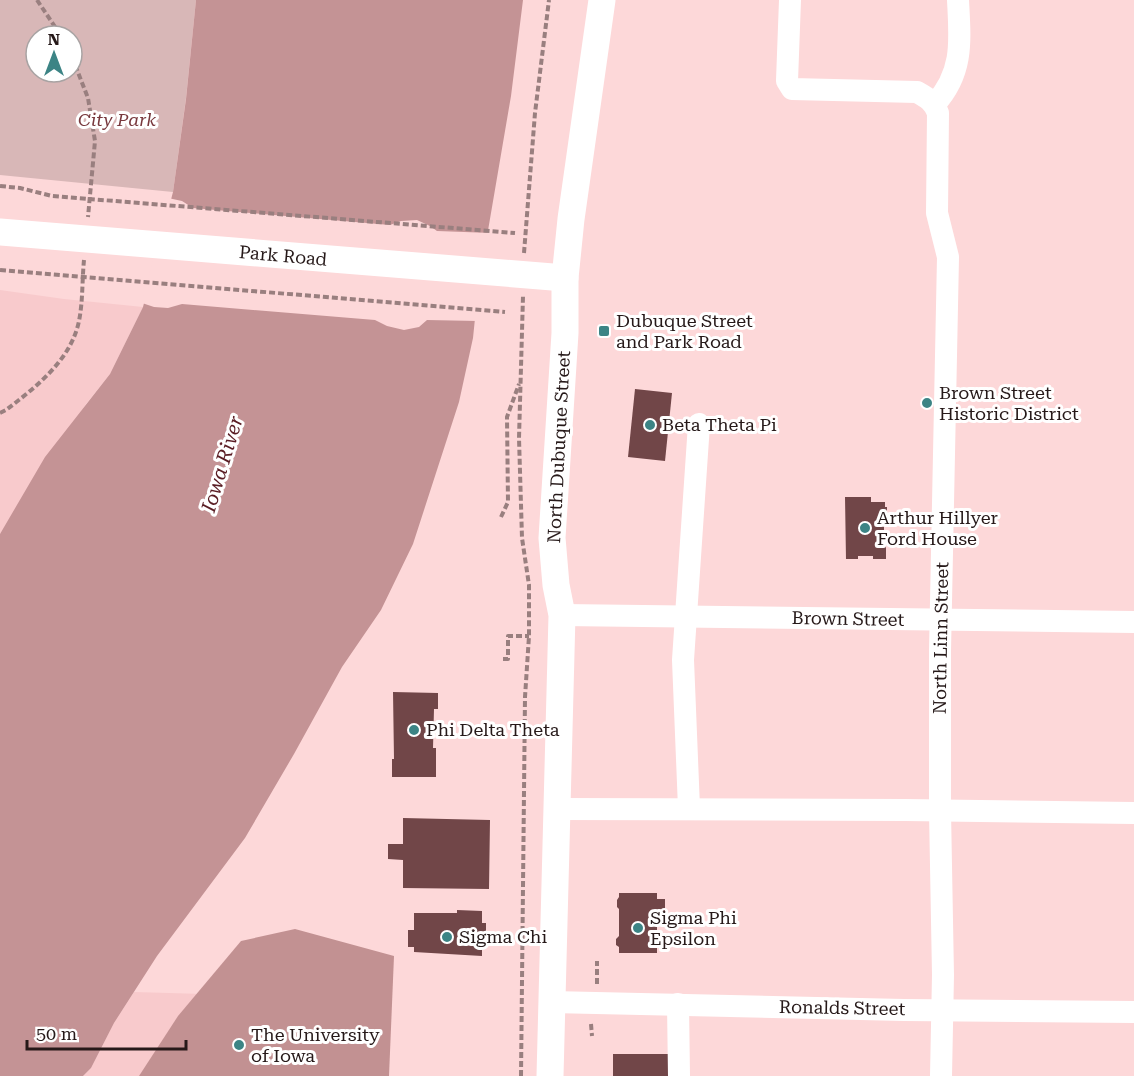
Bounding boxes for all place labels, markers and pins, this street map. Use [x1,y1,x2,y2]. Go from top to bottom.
place label: Dubuque Street and Park Road [616,310,753,352]
marker: Dubuque Street and Park Road [597,324,611,338]
place label: Brown Street Historic District [939,382,1079,424]
marker: Brown Street Historic District [920,396,934,410]
place label: Beta Theta Pi [662,414,777,435]
marker: Beta Theta Pi [643,418,657,432]
place label: Arthur Hillyer Ford House [877,507,998,549]
marker: Arthur Hillyer Ford House [858,521,872,535]
place label: Phi Delta Theta [426,719,560,740]
marker: Phi Delta Theta [407,723,421,737]
place label: Sigma Phi Epsilon [650,907,737,949]
marker: Sigma Phi Epsilon [631,921,645,935]
place label: Sigma Chi [459,926,547,947]
marker: Sigma Chi [440,930,454,944]
place label: The University of Iowa [251,1024,380,1066]
marker: The University of Iowa [232,1038,246,1052]

